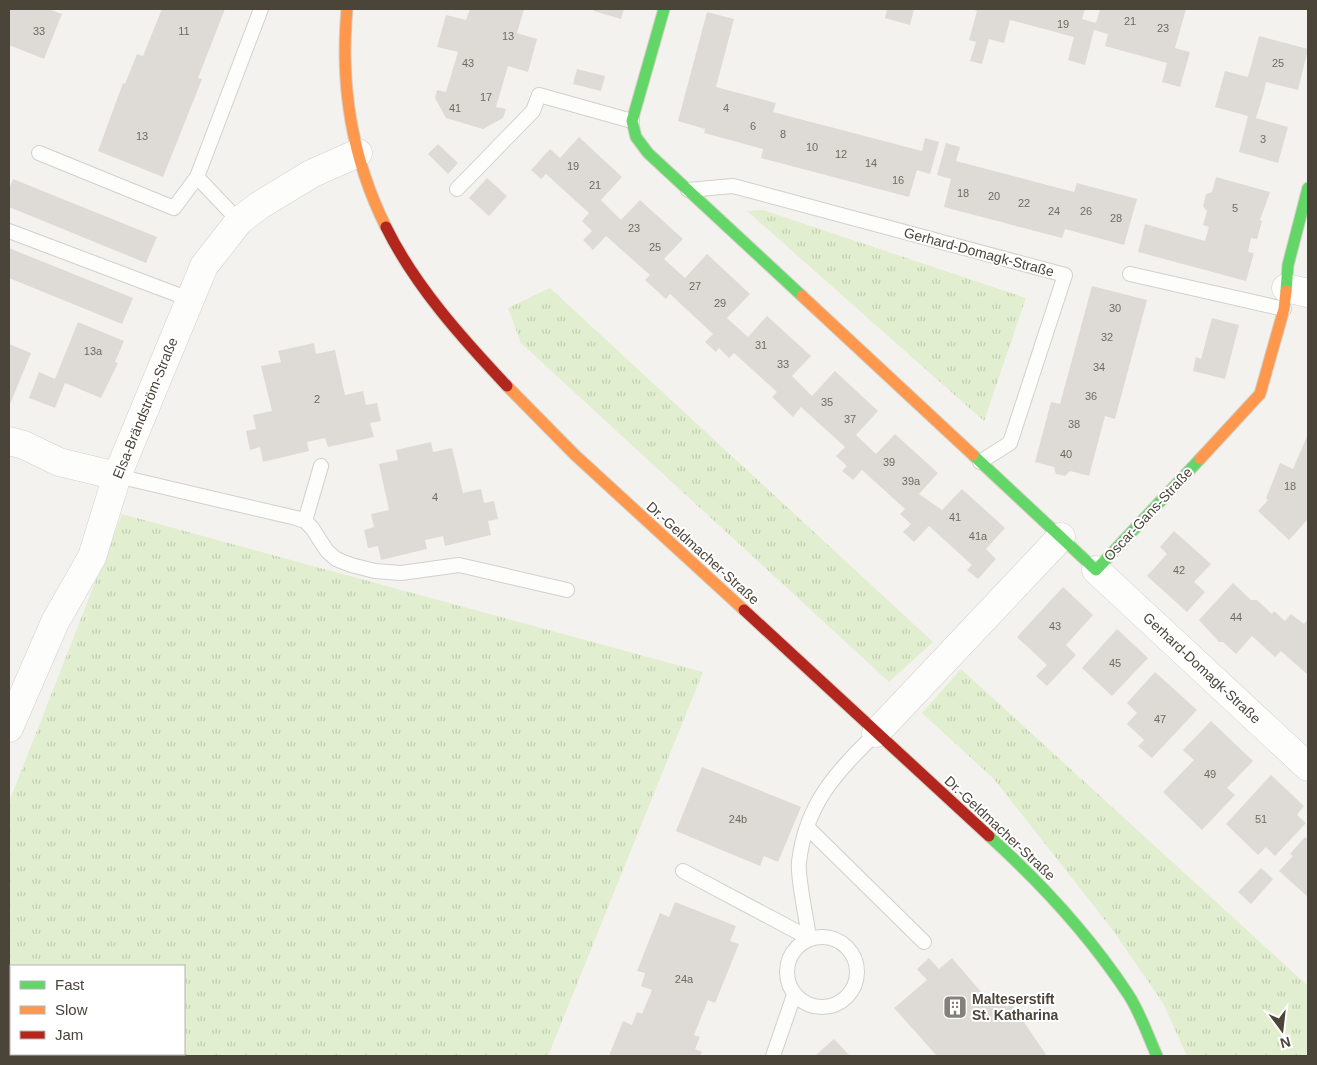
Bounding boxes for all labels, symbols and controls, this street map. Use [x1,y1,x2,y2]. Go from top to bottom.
house number: 21 [1124,15,1136,27]
house number: 19 [1057,18,1069,30]
house number: 23 [1157,22,1169,34]
house number: 33 [33,25,45,37]
house number: 11 [178,25,190,37]
house number: 13 [502,30,514,42]
house number: 43 [462,57,474,69]
house number: 25 [1272,57,1284,69]
house number: 17 [480,91,492,103]
house number: 41 [449,102,461,114]
house number: 4 [723,102,729,114]
house number: 6 [750,120,756,132]
house number: 8 [780,128,786,140]
house number: 13 [136,130,148,142]
house number: 3 [1260,133,1266,145]
house number: 10 [806,141,818,153]
house number: 12 [835,148,847,160]
house number: 14 [865,157,877,169]
house number: 19 [567,160,579,172]
house number: 16 [892,174,904,186]
house number: 21 [589,179,601,191]
house number: 18 [957,187,969,199]
house number: 20 [988,190,1000,202]
house number: 22 [1018,197,1030,209]
house number: 5 [1232,202,1238,214]
house number: 24 [1048,205,1060,217]
house number: 26 [1080,205,1092,217]
house number: 28 [1110,212,1122,224]
house number: 23 [628,222,640,234]
street label: Gerhard-Domagk-Straße [902,224,1056,280]
house number: 25 [649,241,661,253]
house number: 27 [689,280,701,292]
house number: 29 [714,297,726,309]
house number: 30 [1109,302,1121,314]
house number: 32 [1101,331,1113,343]
street label: Elsa-Brändström-Straße [109,335,181,481]
house number: 31 [755,339,767,351]
house number: 13a [84,345,103,357]
house number: 33 [777,358,789,370]
house number: 34 [1093,361,1105,373]
house number: 36 [1085,390,1097,402]
house number: 2 [314,393,320,405]
house number: 35 [821,396,833,408]
house number: 37 [844,413,856,425]
house number: 38 [1068,418,1080,430]
house number: 40 [1060,448,1072,460]
house number: 39 [883,456,895,468]
street label: Oscar-Gans-Straße [1100,464,1196,564]
house number: 39a [902,475,921,487]
house number: 18 [1284,480,1296,492]
house number: 4 [432,491,438,503]
street label: Dr.-Geldmacher-Straße [644,498,763,608]
house number: 41 [949,511,961,523]
house number: 41a [969,530,988,542]
house number: 42 [1173,564,1185,576]
street label: Gerhard-Domagk-Straße [1140,609,1264,727]
house number: 44 [1230,611,1242,623]
house number: 43 [1049,620,1061,632]
house number: 45 [1109,657,1121,669]
house number: 47 [1154,713,1166,725]
house number: 49 [1204,768,1216,780]
street label: Dr.-Geldmacher-Straße [941,773,1059,884]
house number: 24b [729,813,747,825]
house number: 51 [1255,813,1267,825]
legend [10,965,185,1055]
house number: 24a [675,973,694,985]
text: Fast [55,976,85,993]
place label: Malteserstift St. Katharina [972,991,1059,1023]
building icon: Malteserstift St. Katharina [942,994,968,1020]
text: Slow [55,1001,88,1018]
north arrow [1257,1005,1307,1055]
text: Jam [55,1026,83,1043]
text: N [1278,1034,1292,1052]

